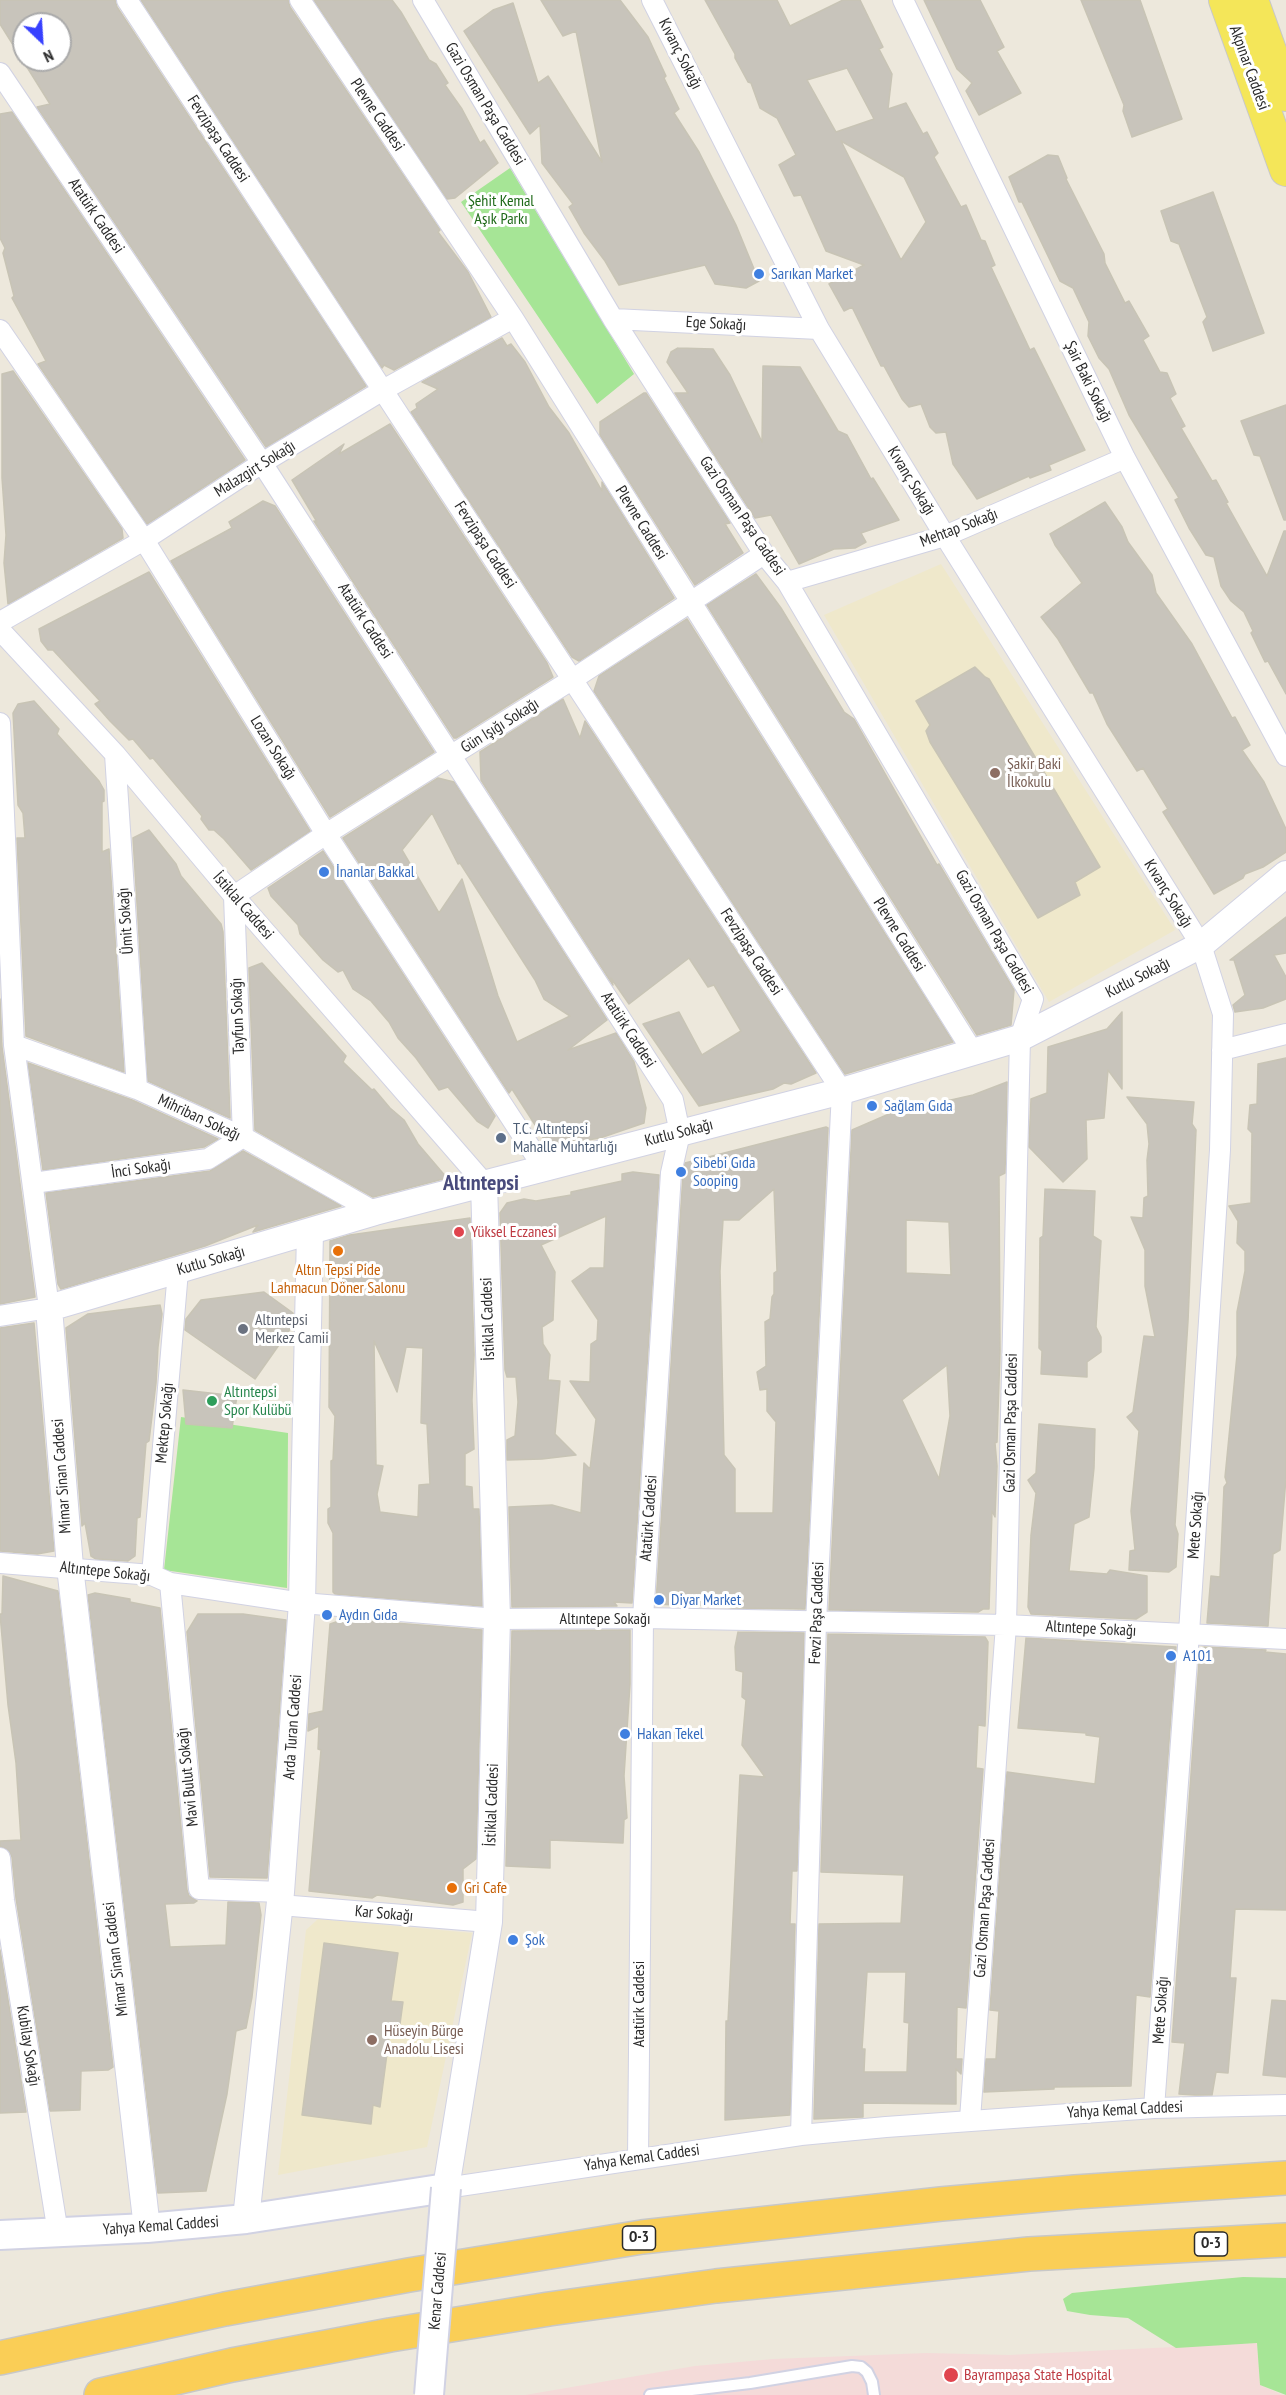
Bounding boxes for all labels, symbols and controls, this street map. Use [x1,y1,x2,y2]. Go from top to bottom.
north arrow [12,12,72,72]
street label: Kıvanç Sokağı [654,15,706,93]
street label: Akpınar Caddesi [1225,23,1273,113]
street label: Gazi Osman Paşa Caddesi [441,39,529,169]
text: N [41,46,57,67]
street label: Plevne Caddesi [346,75,408,155]
street label: Fevzipaşa Caddesi [183,92,253,186]
street label: Atatürk Caddesi [64,175,128,257]
park label: Şehit Kemal Aşık Parkı [468,191,534,229]
place label: Sarıkan Market [771,264,853,284]
marker: Sarıkan Market [752,267,766,281]
street label: Ege Sokağı [685,313,747,335]
street label: Şair Baki Sokağı [1060,338,1116,426]
street label: Malazgirt Sokağı [211,436,299,502]
street label: Kıvanç Sokağı [883,443,939,519]
street label: Gazi Osman Paşa Caddesi [695,453,789,579]
street label: Plevne Caddesi [611,483,671,563]
street label: Fevzipaşa Caddesi [450,498,520,592]
street label: Mehtap Sokağı [917,504,1001,552]
street label: Atatürk Caddesi [333,580,397,662]
street label: Gün Işığı Sokağı [457,694,543,758]
street label: Lozan Sokağı [246,712,300,784]
place label: Şakir Baki İlkokulu [1007,754,1061,792]
marker: Şakir Baki İlkokulu [988,766,1002,780]
street label: Kıvanç Sokağı [1140,856,1196,932]
place label: İnanlar Bakkal [336,862,415,882]
marker: İnanlar Bakkal [317,865,331,879]
street label: Gazi Osman Paşa Caddesi [951,867,1037,997]
street label: İstiklal Caddesi [208,868,278,944]
street label: Ümit Sokağı [114,887,138,955]
street label: Plevne Caddesi [869,895,929,975]
street label: Fevzipaşa Caddesi [716,905,786,999]
street label: Kutlu Sokağı [1103,954,1173,1002]
street label: Tayfun Sokağı [227,977,249,1055]
street label: Atatürk Caddesi [596,989,660,1071]
street label: Mihriban Sokağı [155,1090,243,1146]
place label: Sağlam Gıda [884,1096,953,1116]
marker: Sağlam Gıda [865,1099,879,1113]
street label: Kutlu Sokağı [643,1115,715,1151]
place label: T.C. Altıntepsi Mahalle Muhtarlığı [513,1119,617,1157]
marker: T.C. Altıntepsi Mahalle Muhtarlığı [494,1131,508,1145]
place label: Sibebi Gıda Sooping [693,1153,755,1191]
street label: İnci Sokağı [110,1155,172,1183]
marker: Sibebi Gıda Sooping [674,1165,688,1179]
district label: Altıntepsi [443,1171,519,1197]
place label: Yüksel Eczanesi [471,1222,557,1242]
marker: Yüksel Eczanesi [452,1225,466,1239]
street label: Kutlu Sokağı [175,1242,247,1280]
marker: Altın Tepsi Pide Lahmacun Döner Salonu [331,1244,345,1258]
place label: Altın Tepsi Pide Lahmacun Döner Salonu [271,1260,405,1298]
street label: İstiklal Caddesi [477,1277,499,1361]
place label: Altıntepsi Merkez Camii [255,1310,329,1348]
marker: Altıntepsi Merkez Camii [236,1322,250,1336]
street label: Gazi Osman Paşa Caddesi [1000,1353,1022,1493]
street label: Mektep Sokağı [152,1382,178,1464]
place label: Altıntepsi Spor Kulübü [224,1382,292,1420]
marker: Altıntepsi Spor Kulübü [205,1394,219,1408]
street label: Mimar Sinan Caddesi [48,1418,76,1534]
street label: Atatürk Caddesi [636,1474,662,1562]
street label: Mete Sokağı [1184,1491,1208,1559]
street label: Altıntepe Sokağı [59,1558,151,1586]
street label: Fevzi Paşa Caddesi [806,1561,828,1665]
place label: Diyar Market [671,1590,741,1610]
marker: Diyar Market [652,1593,666,1607]
place label: Aydın Gıda [339,1605,398,1625]
marker: Aydın Gıda [320,1608,334,1622]
street label: Altıntepe Sokağı [560,1609,650,1629]
street label: Altıntepe Sokağı [1045,1617,1137,1641]
place label: A101 [1183,1646,1212,1666]
marker: A101 [1164,1649,1178,1663]
street label: Arda Turan Caddesi [280,1674,306,1780]
place label: Hakan Tekel [637,1724,703,1744]
street label: Mavi Bulut Sokağı [173,1727,203,1827]
marker: Hakan Tekel [618,1727,632,1741]
street label: İstiklal Caddesi [481,1763,503,1847]
street label: Gazi Osman Paşa Caddesi [971,1838,999,1978]
place label: Gri Cafe [464,1878,507,1898]
marker: Gri Cafe [445,1881,459,1895]
street label: Mimar Sinan Caddesi [99,1901,133,2017]
street label: Kar Sokağı [354,1902,414,1926]
place label: Şok [525,1930,545,1950]
marker: Şok [506,1933,520,1947]
street label: Atatürk Caddesi [629,1961,649,2047]
street label: Mete Sokağı [1149,1976,1173,2044]
street label: Kubilay Sokağı [12,2004,44,2088]
place label: Hüseyin Bürge Anadolu Lisesi [384,2021,464,2059]
marker: Hüseyin Bürge Anadolu Lisesi [365,2033,379,2047]
street label: Yahya Kemal Caddesi [1066,2097,1184,2123]
street label: Yahya Kemal Caddesi [583,2140,701,2176]
street label: Yahya Kemal Caddesi [102,2212,220,2240]
road number: O-3 [622,2226,656,2250]
road number: O-3 [1194,2232,1228,2256]
street label: Kenar Caddesi [425,2251,451,2331]
place label: Bayrampaşa State Hospital [964,2365,1111,2385]
marker: Bayrampaşa State Hospital [942,2366,960,2384]

